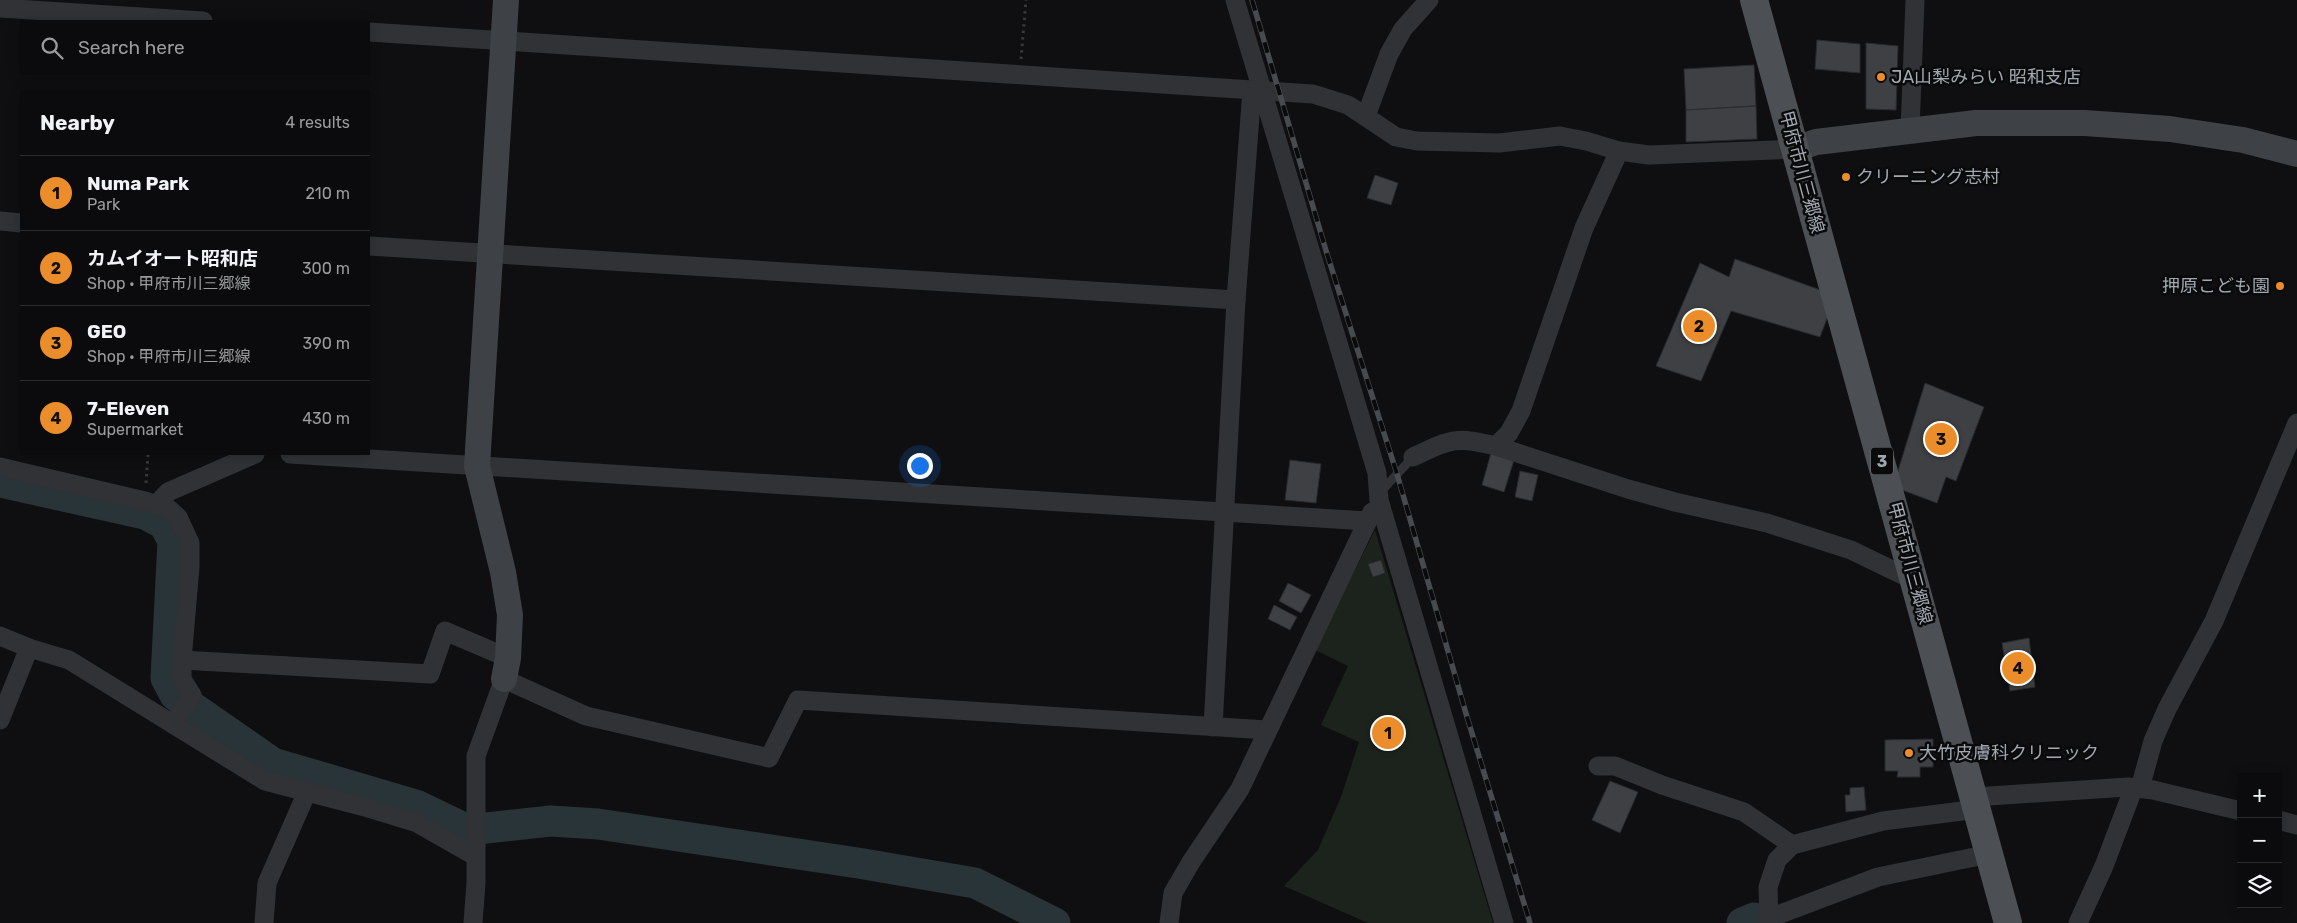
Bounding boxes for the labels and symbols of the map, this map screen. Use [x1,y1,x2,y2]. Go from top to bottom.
place label: JA山梨みらい 昭和支店 [1891,66,2081,88]
marker: JA山梨みらい 昭和支店 [1875,71,1887,83]
street label: 甲府市川三郷線 [1775,108,1829,236]
place label: クリーニング志村 [1856,166,2000,188]
marker: クリーニング志村 [1840,171,1852,183]
place label: 押原こども園 [2162,275,2270,297]
marker: 押原こども園 [2274,280,2286,292]
pin: 2 [1683,307,1715,345]
pin: 3 [1925,420,1957,458]
road number: 3 [1871,448,1893,474]
your location [907,453,933,479]
street label: 甲府市川三郷線 [1883,499,1937,627]
pin: 4 [2002,649,2034,687]
pin: 1 [1372,714,1404,752]
place label: 大竹皮膚科クリニック [1919,742,2099,764]
marker: 大竹皮膚科クリニック [1903,747,1915,759]

